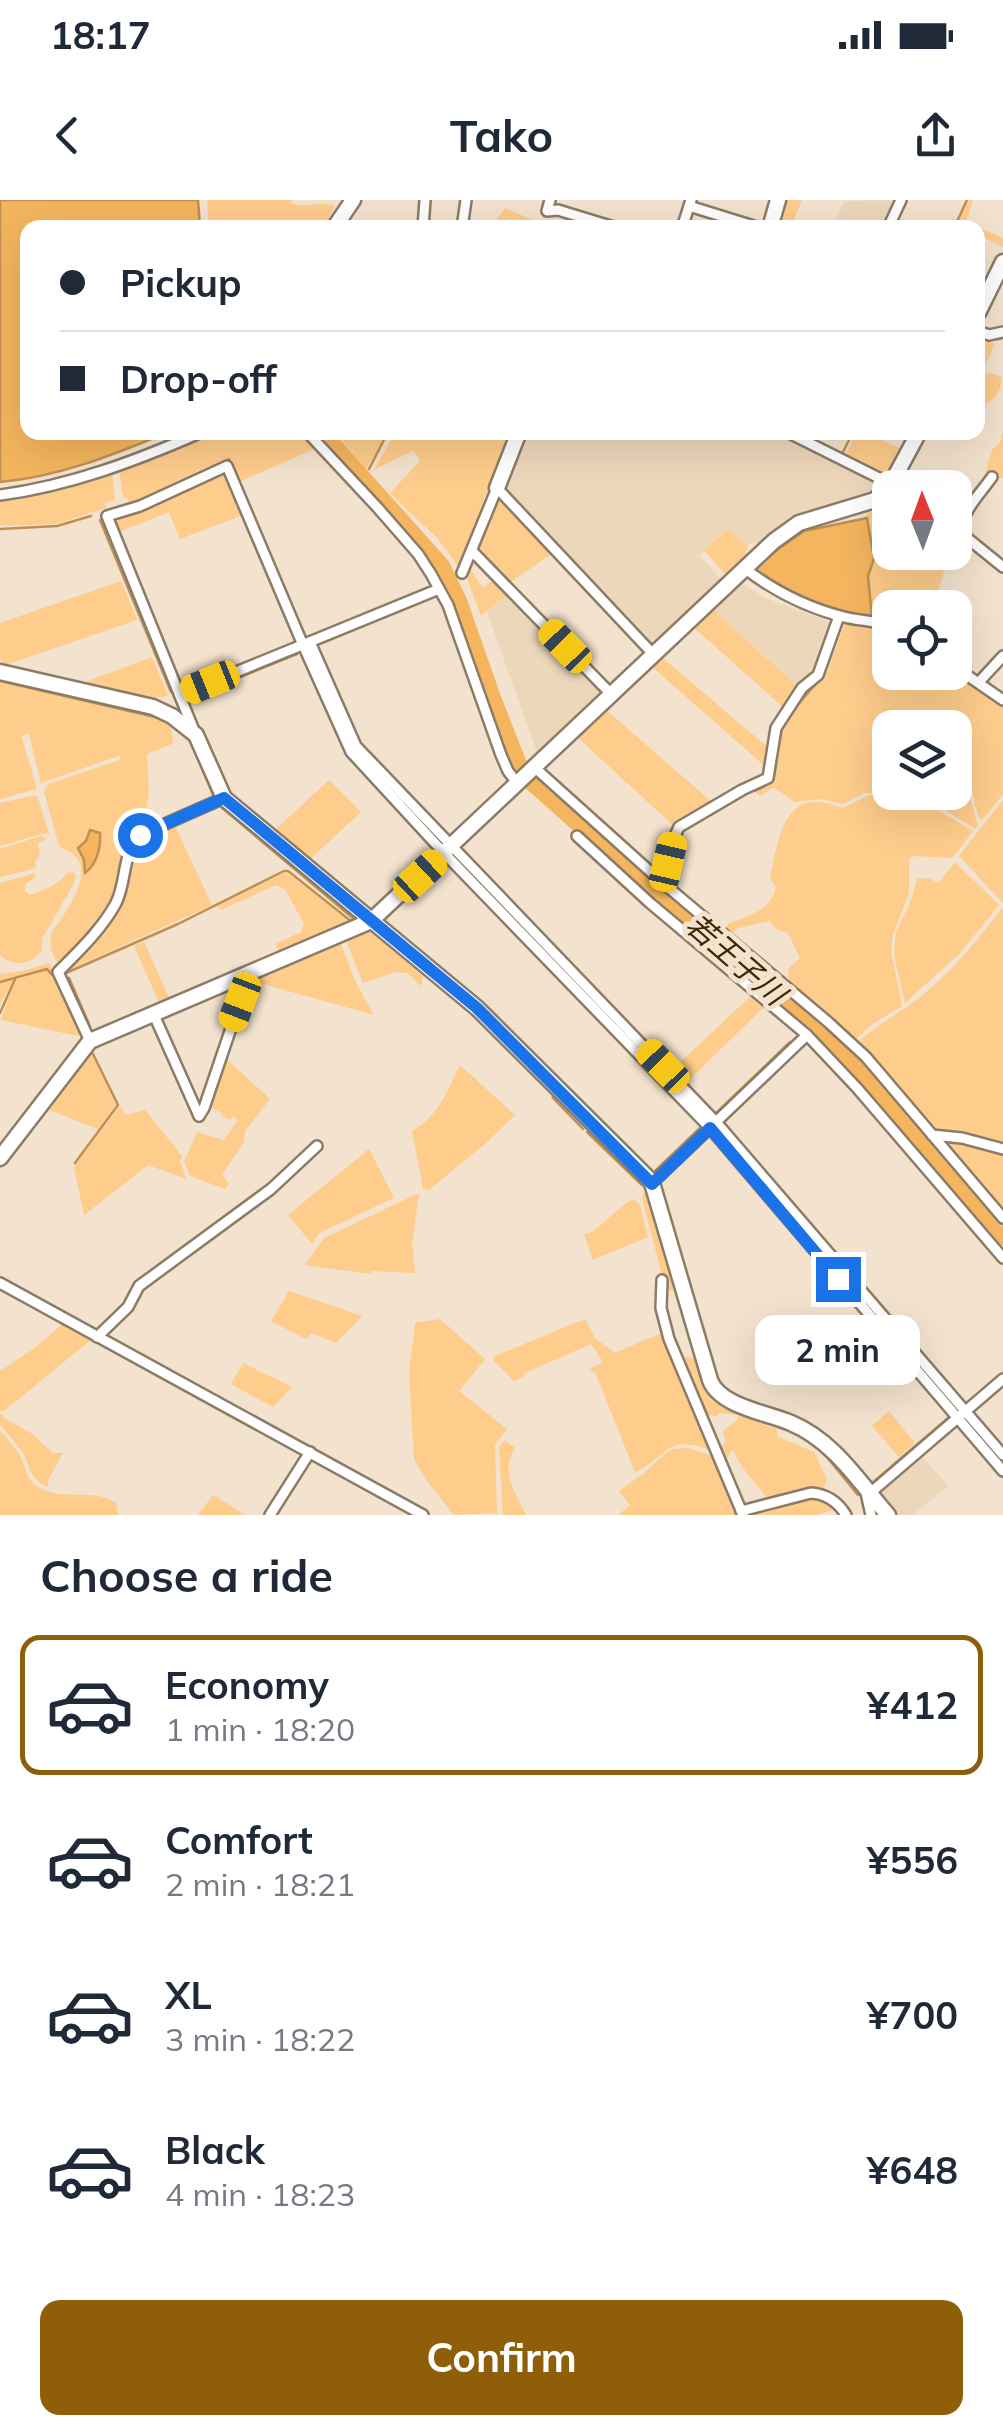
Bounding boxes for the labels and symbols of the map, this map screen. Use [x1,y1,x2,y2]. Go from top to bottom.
north arrow [872,470,972,570]
car [533,614,597,678]
car [177,657,243,707]
route start [118,813,163,858]
car [647,829,689,895]
car [388,845,452,907]
water label: 若王子川 [678,905,796,1015]
car [215,969,265,1035]
car [631,1034,695,1098]
route end [816,1257,861,1302]
callout: 2 min [756,1314,920,1384]

